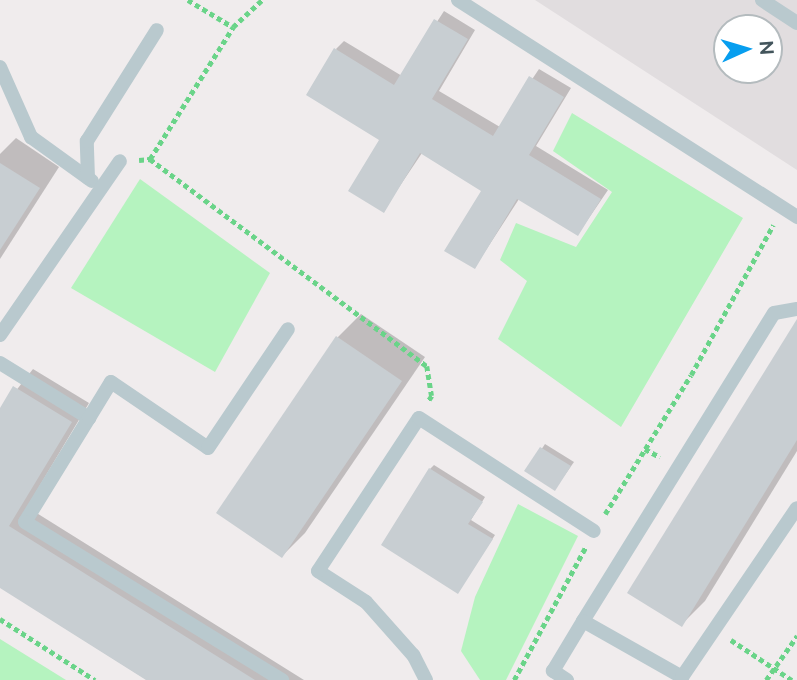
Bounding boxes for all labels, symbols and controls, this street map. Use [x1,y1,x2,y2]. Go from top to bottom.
north arrow [713,14,783,84]
text: N [755,40,778,56]

